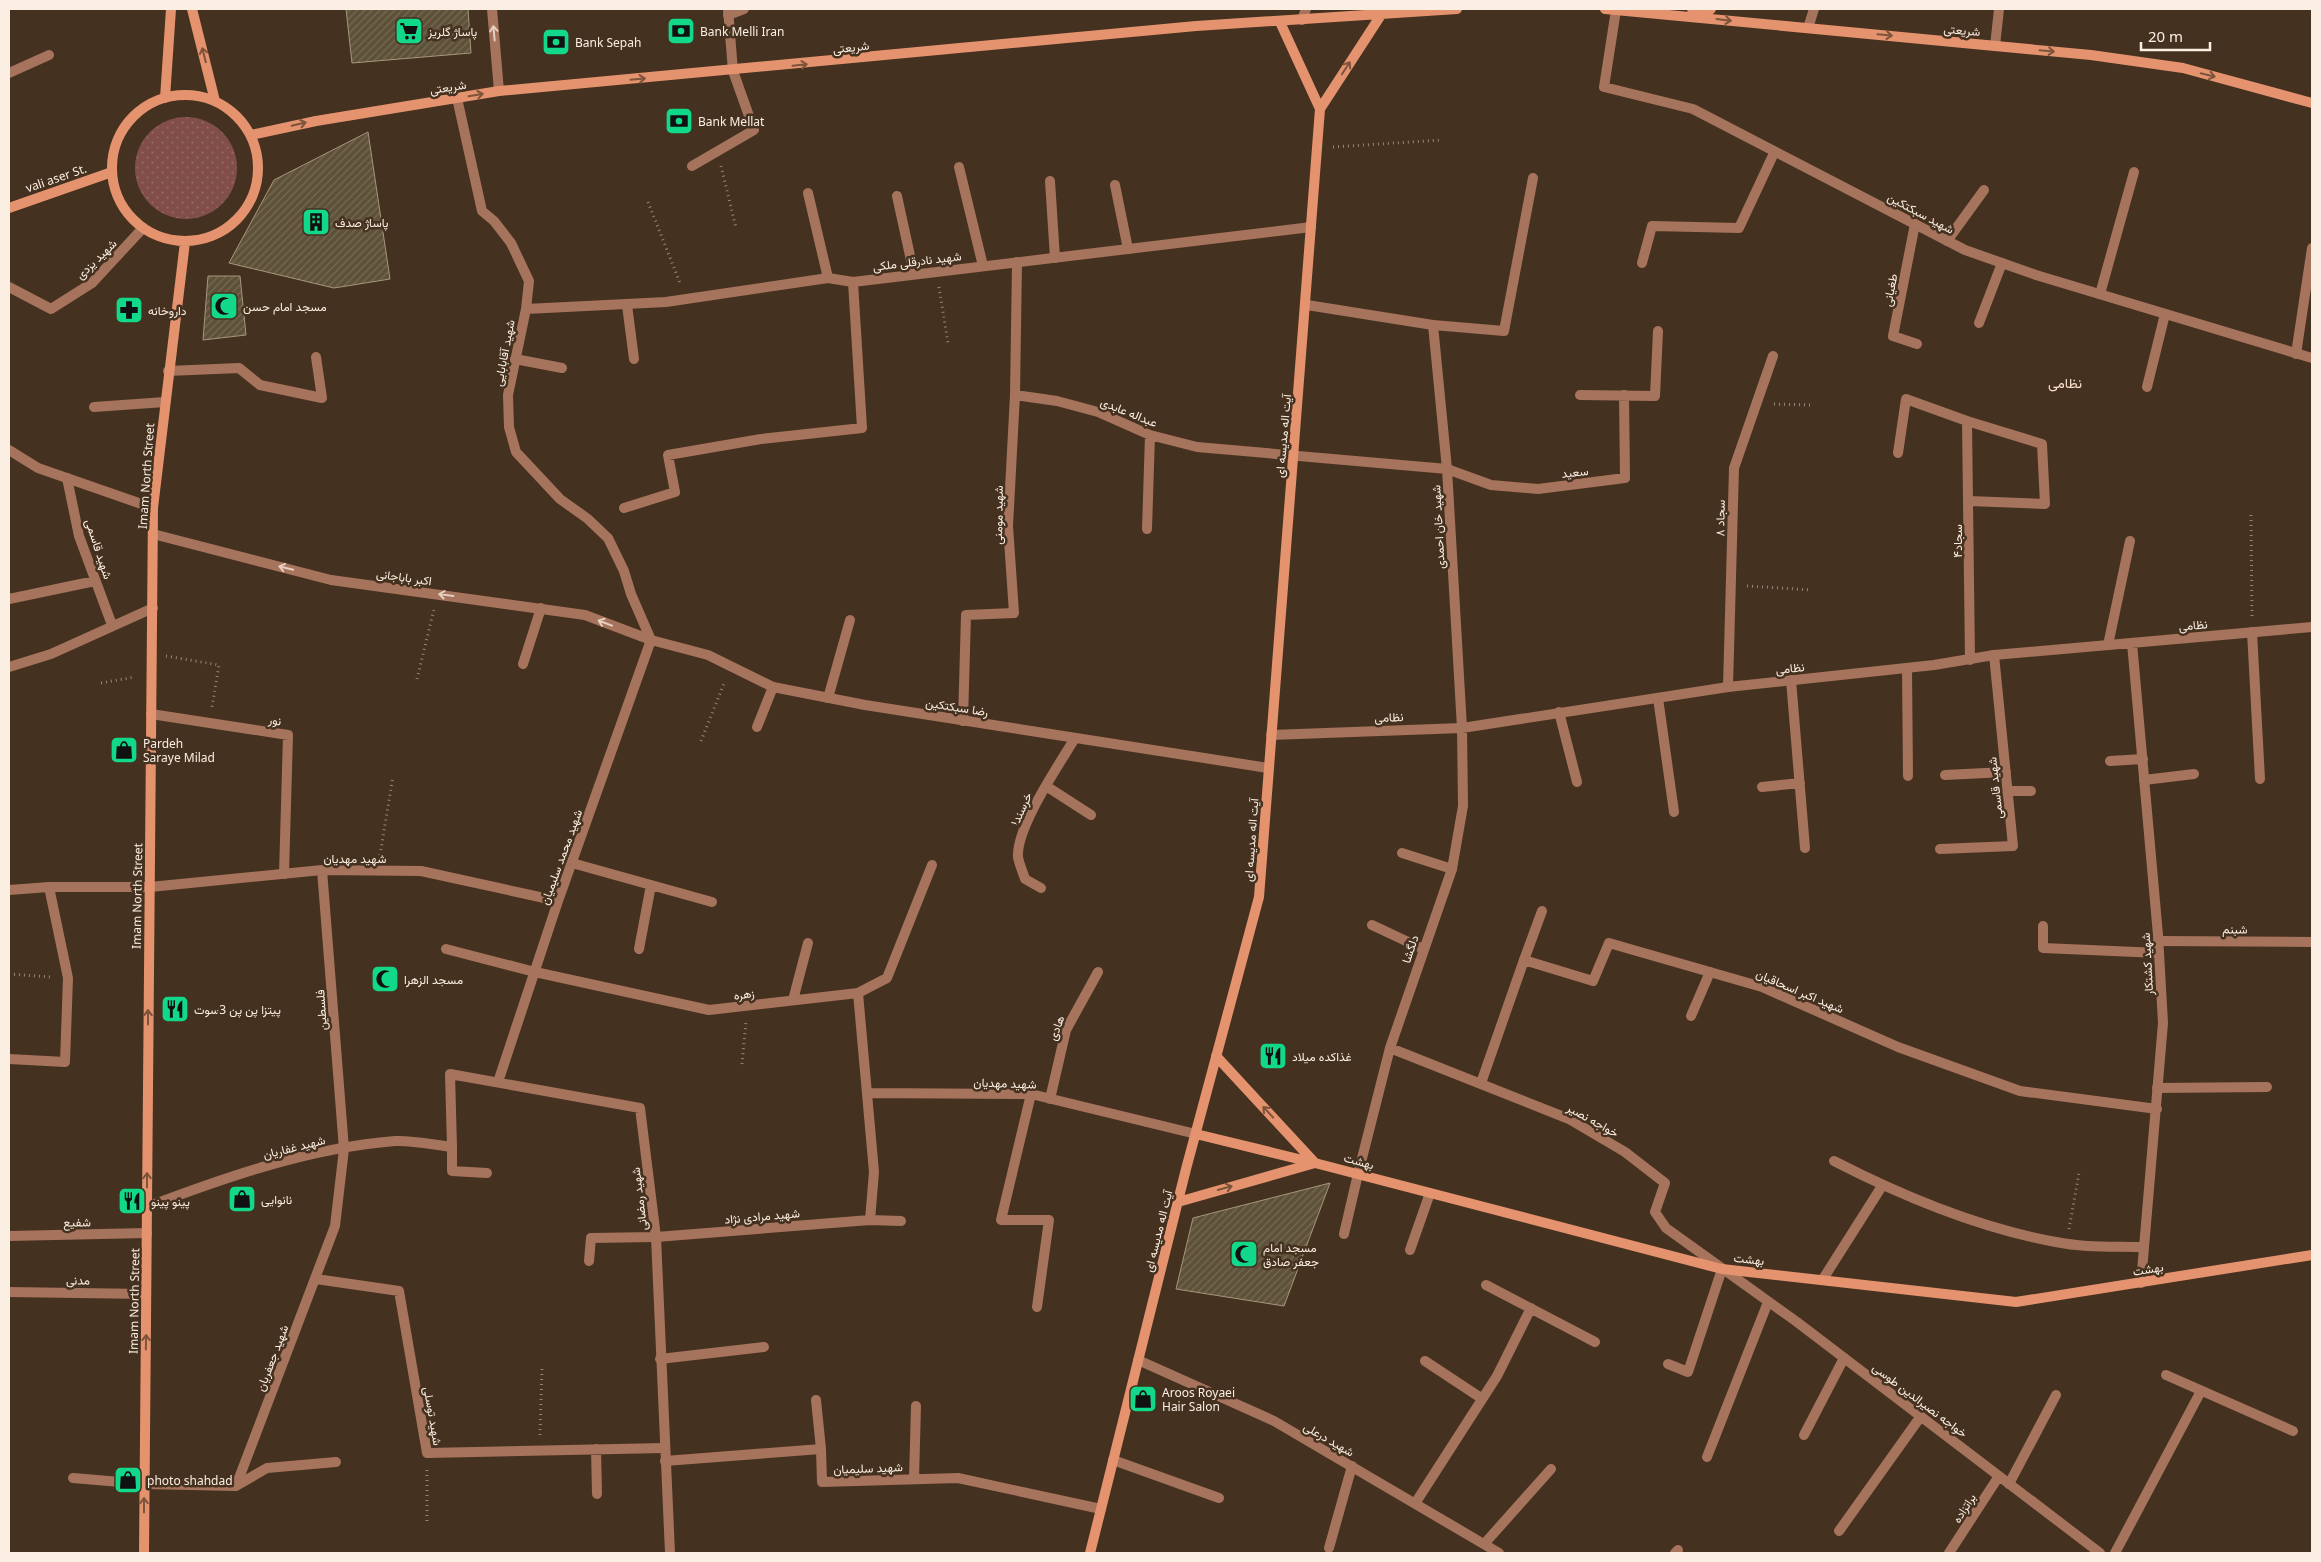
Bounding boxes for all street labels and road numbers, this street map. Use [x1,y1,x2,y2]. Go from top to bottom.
street label: شریعتی [1943,20,1981,40]
street label: شریعتی [832,37,870,57]
street label: شریعتی [428,76,468,98]
street label: vali aser St. [23,160,89,196]
street label: شهید سبکتکین [1885,188,1957,238]
street label: شهید یزدی [72,235,120,283]
street label: شهید نادرقلی ملکی [872,247,962,275]
street label: طغیانی [1878,272,1902,308]
street label: شهید آقابابایی [489,318,519,388]
street label: آیت اله مدیسه ای [1271,392,1295,478]
street label: عبداله عابدی [1098,393,1160,431]
street label: Imam North Street [134,422,158,530]
street label: سعید [1561,462,1589,482]
street label: شهید خان احمدی [1427,484,1449,570]
street label: شهید مومنی [989,485,1007,545]
street label: سجاد ۸ [1711,499,1729,537]
street label: شهید قاسمی [81,517,117,581]
street label: سجاد۴ [1949,524,1966,558]
street label: اکبر باباجانی [375,565,433,589]
street label: نظامی [2178,615,2208,635]
street label: نظامی [1775,658,1805,678]
street label: رضا سبکتکین [924,694,990,720]
street label: نظامی [1374,708,1404,726]
street label: نور [266,710,283,729]
street label: شهید قاسمی [1983,756,2007,820]
street label: خرسند۱ [1006,790,1036,828]
street label: آیت اله مدیسه ای [1240,796,1262,882]
street label: شهید محمد سلیمیان [536,807,586,907]
street label: Imam North Street [128,842,146,949]
street label: شهید مهدیان [323,850,387,867]
street label: شبنم [2222,920,2248,938]
street label: شهید کشتکار [2137,932,2157,997]
street label: دلگشا [1397,933,1423,965]
street label: شهید اکبر اسحاقیان [1753,965,1847,1017]
street label: زهره [733,984,755,1004]
street label: فلسطین [311,989,331,1031]
street label: هادی [1044,1013,1068,1043]
street label: شهید مهدیان [973,1073,1037,1093]
street label: خواجه نصیر [1563,1098,1622,1141]
street label: شهید غفاریان [261,1131,327,1163]
street label: بهشت [1342,1149,1376,1173]
street label: شهید رمضانی [627,1166,651,1232]
street label: آیت اله مدیسه ای [1140,1187,1177,1274]
street label: شهید مرادی نژاد [724,1204,800,1228]
street label: شفیع [63,1213,91,1232]
street label: Imam North Street [125,1247,143,1354]
street label: بهشت [1733,1249,1765,1269]
street label: بهشت [2131,1258,2165,1280]
street label: مدنی [66,1271,90,1289]
street label: شهید جعفریان [252,1322,292,1394]
street label: خواجه نصیرالدین طوسی [1869,1359,1971,1441]
street label: شهید توسلی [419,1385,447,1447]
street label: شهید درعلی [1300,1418,1358,1460]
street label: شهید سلیمیان [833,1458,903,1478]
street label: براتزاده [1948,1490,1980,1526]

